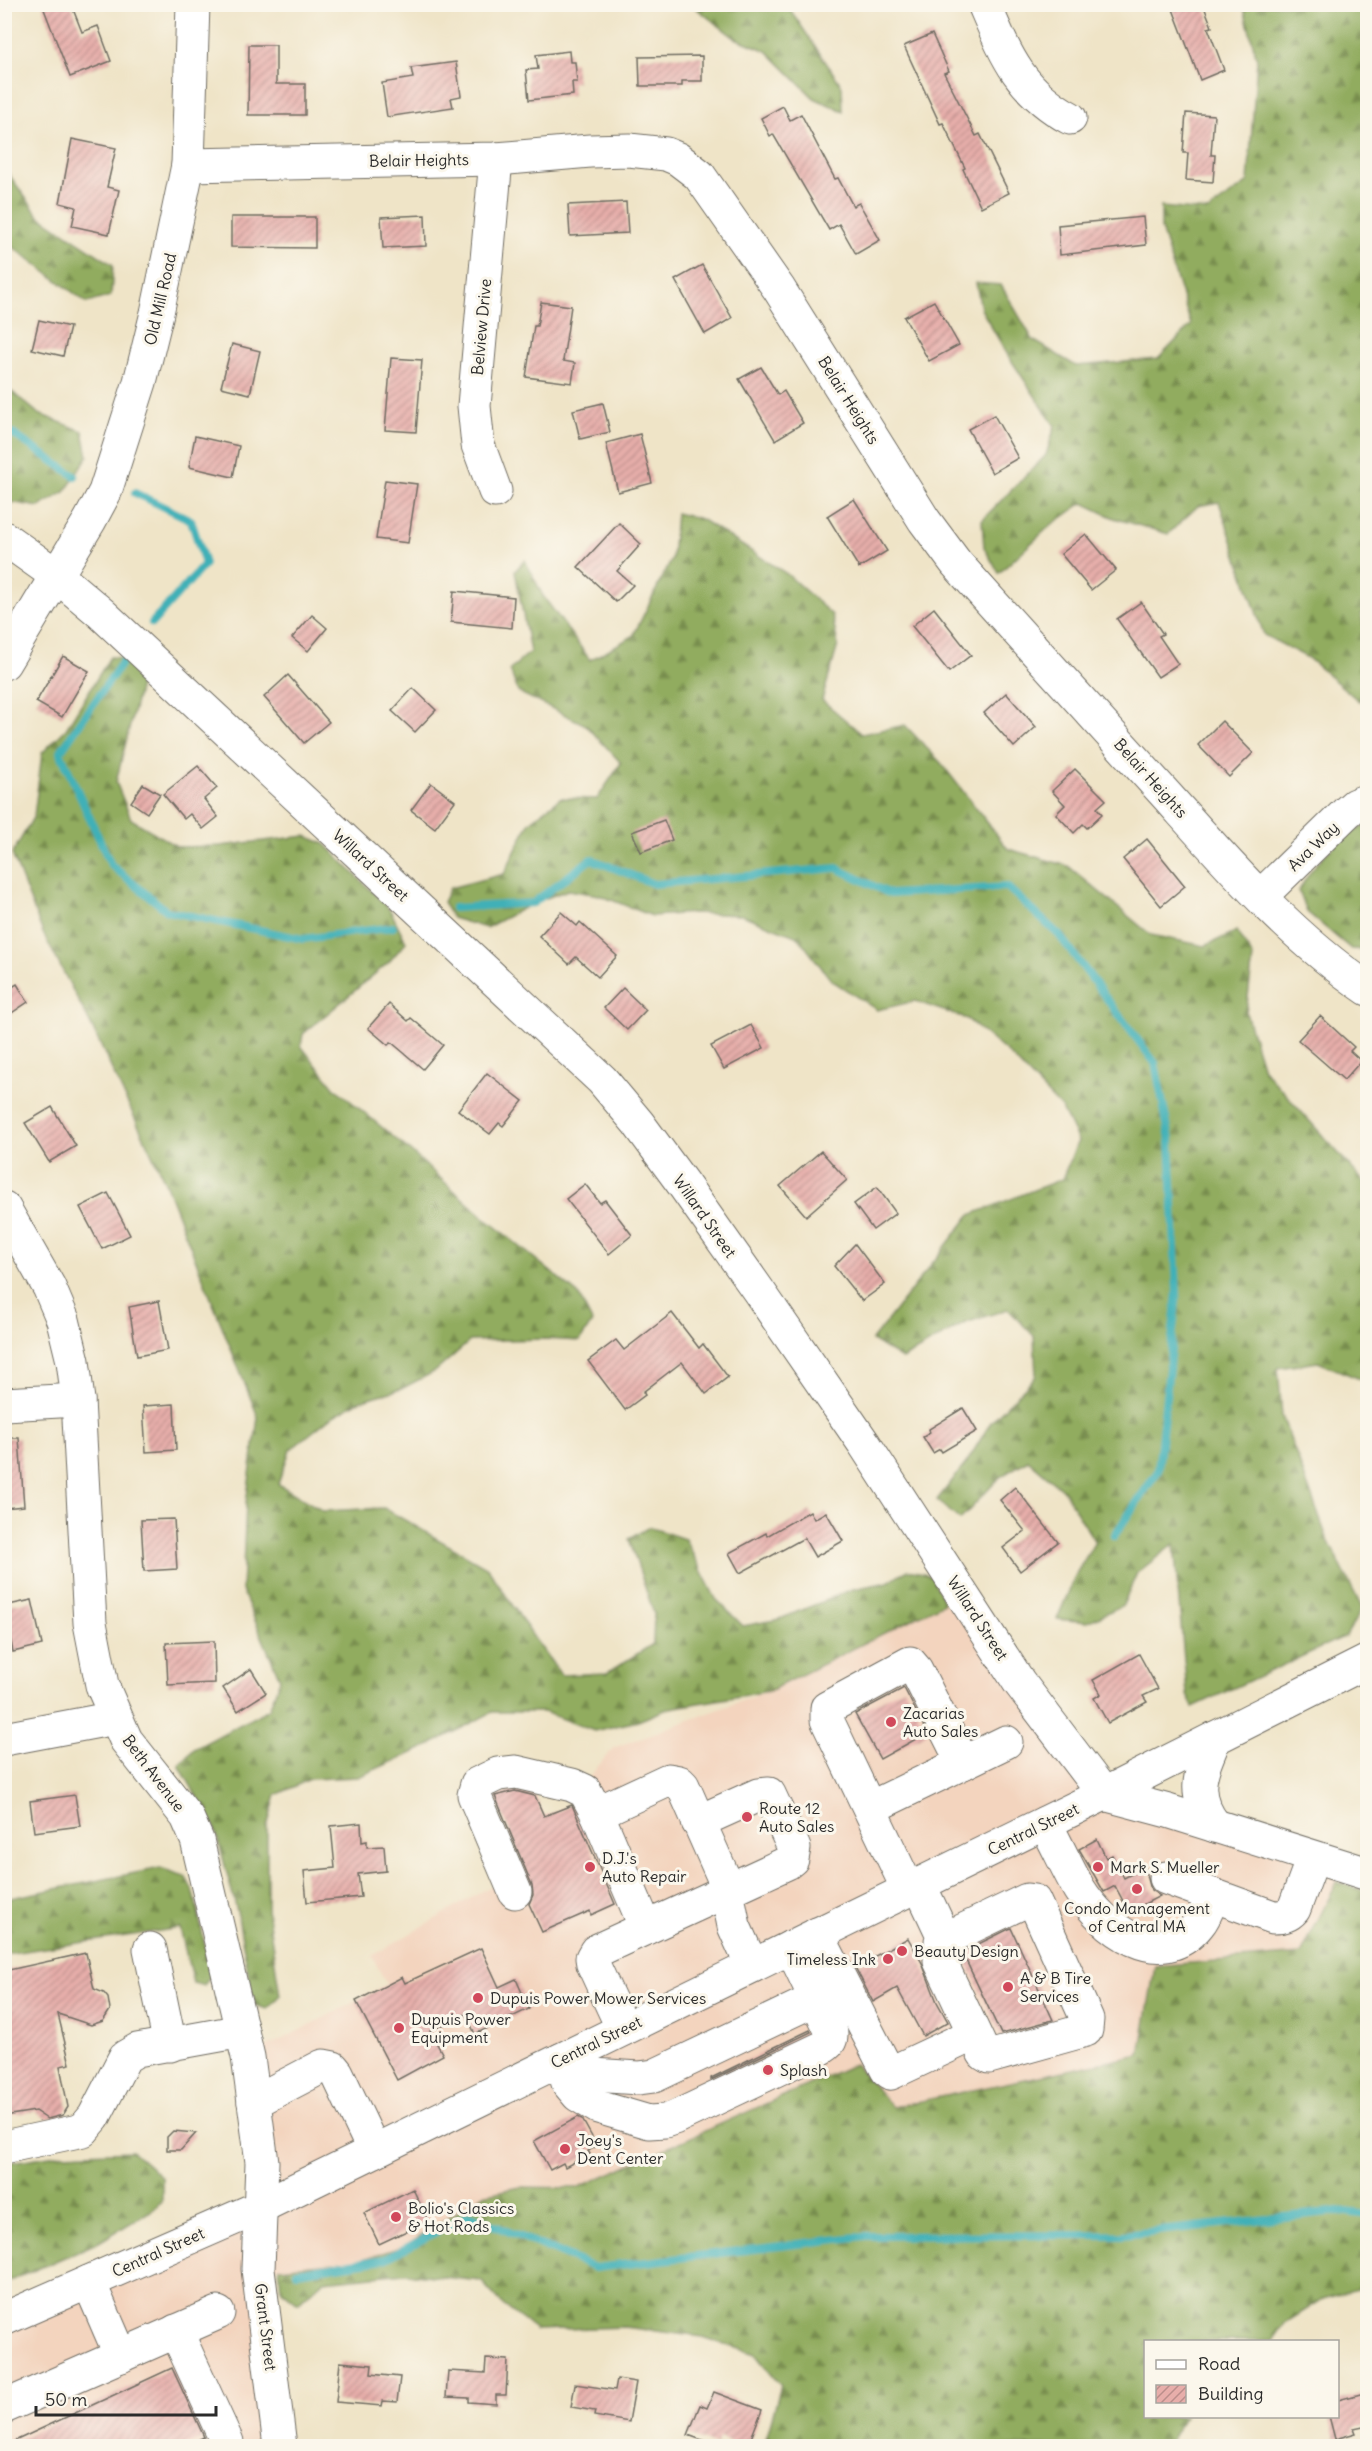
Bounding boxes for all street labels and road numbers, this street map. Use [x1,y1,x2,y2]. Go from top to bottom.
street label: Belair Heights [369,149,469,171]
street label: Old Mill Road [140,251,180,347]
street label: Belview Drive [467,278,495,376]
street label: Belair Heights [814,352,884,448]
street label: Belair Heights [1110,734,1192,822]
street label: Ava Way [1283,817,1343,875]
street label: Willard Street [329,825,414,906]
street label: Willard Street [669,1171,741,1262]
street label: Willard Street [943,1572,1013,1665]
street label: Beth Avenue [119,1731,189,1815]
street label: Central Street [984,1798,1082,1860]
street label: Central Street [547,2011,645,2073]
street label: Central Street [109,2223,208,2281]
street label: Grant Street [251,2282,281,2373]

